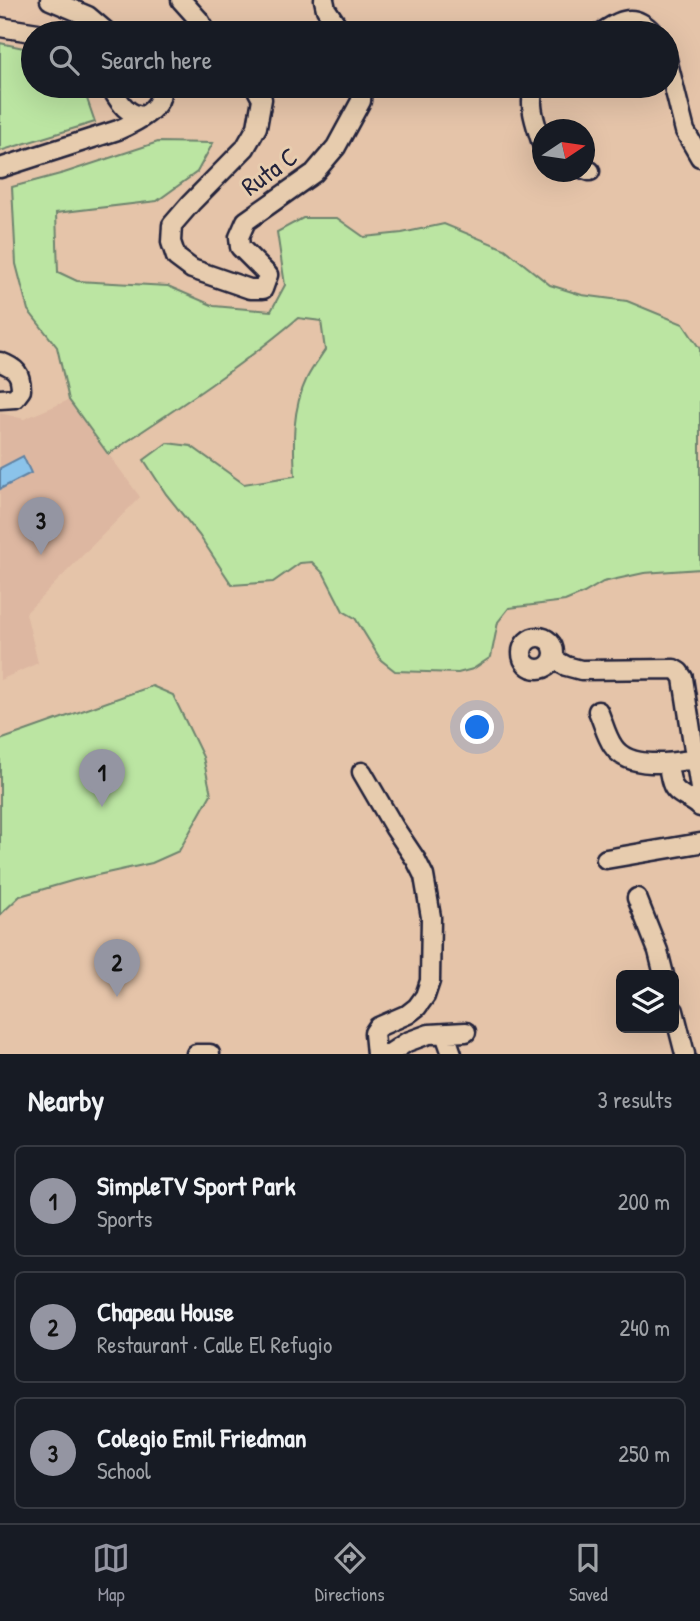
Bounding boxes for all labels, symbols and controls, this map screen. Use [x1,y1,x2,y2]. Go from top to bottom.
search box [21,21,679,98]
icon: search [45,41,83,79]
text: Search here [101,42,212,77]
north arrow [532,119,595,182]
street label: Ruta C [234,139,304,203]
pin: 3 [18,497,64,555]
your location [460,710,494,744]
pin: 1 [79,749,125,807]
pin: 2 [94,939,140,997]
map controls [616,970,679,1033]
button: layers [616,970,679,1033]
text: Nearby [28,1080,104,1120]
text: 3 results [597,1084,672,1115]
text: SimpleTV Sport Park [97,1168,296,1203]
text: 1 [49,1186,57,1217]
text: 200 m [618,1186,670,1217]
text: Sports [97,1203,152,1234]
text: Chapeau House [97,1294,234,1329]
text: 2 [48,1312,58,1343]
text: 240 m [619,1312,670,1343]
text: Restaurant · Calle El Refugio [97,1329,332,1360]
text: Colegio Emil Friedman [97,1420,306,1455]
text: 3 [48,1438,58,1469]
text: 250 m [618,1438,670,1469]
text: School [97,1455,151,1486]
tab: Map [92,1539,130,1607]
tab: Directions [315,1539,385,1607]
tab: Saved [569,1539,608,1607]

